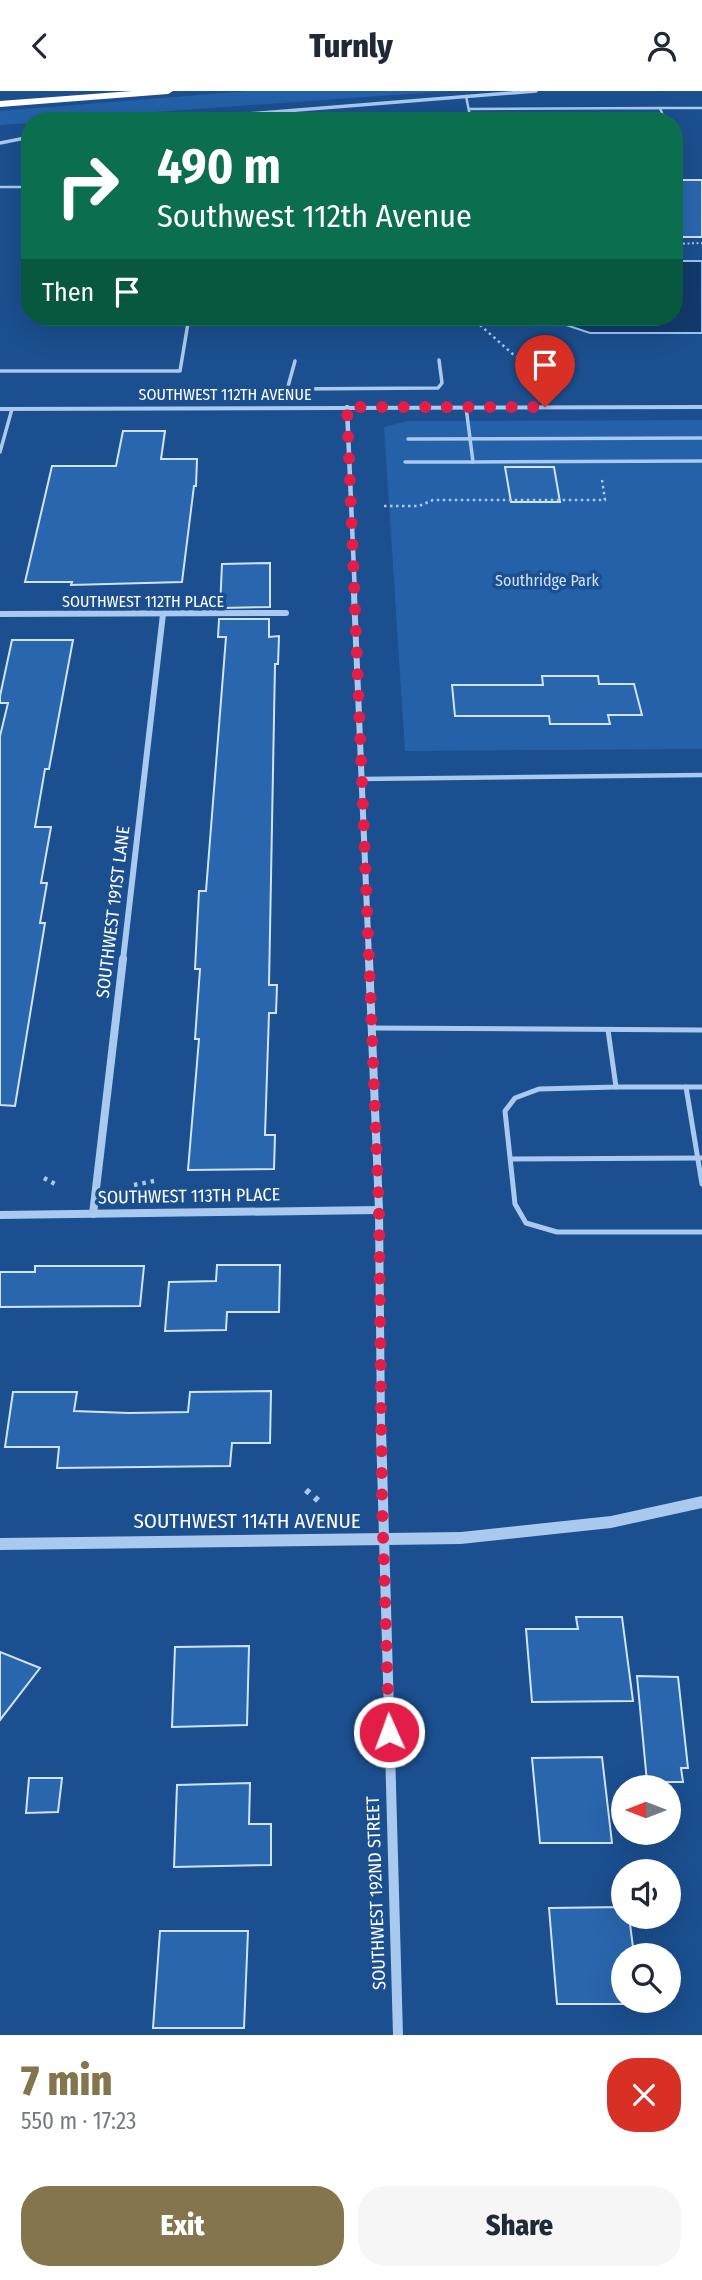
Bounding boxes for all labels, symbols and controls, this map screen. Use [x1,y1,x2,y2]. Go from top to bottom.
icon: back [21,27,59,65]
text: Turnly [309,27,393,65]
icon: person [643,27,681,65]
text: 490 m [157,137,281,196]
icon: right [42,140,133,231]
text: Southwest 112th Avenue [157,197,472,235]
icon: arrive [108,273,146,311]
text: Then [42,277,94,308]
pin [515,335,575,407]
icon: arrive [526,346,564,384]
street label: SOUTHWEST 112TH AVENUE [139,385,311,404]
park label: Southridge Park [495,571,600,590]
street label: SOUTHWEST 112TH PLACE [62,592,224,611]
street label: SOUTHWEST 191ST LANE [92,825,134,999]
street label: SOUTHWEST 113TH PLACE [98,1183,280,1209]
street label: SOUTHWEST 114TH AVENUE [133,1508,361,1534]
position arrow [352,1695,426,1769]
north arrow [611,1775,681,1845]
map controls [611,1775,681,2013]
street label: SOUTHWEST 192ND STREET [362,1795,390,1990]
button: sound [611,1859,681,1929]
button: search [611,1943,681,2013]
text: 7 min [21,2056,112,2106]
button: close [607,2058,681,2132]
text: 550 m · 17:23 [21,2107,136,2135]
button: Exit [21,2186,344,2266]
button: Share [358,2186,681,2266]

